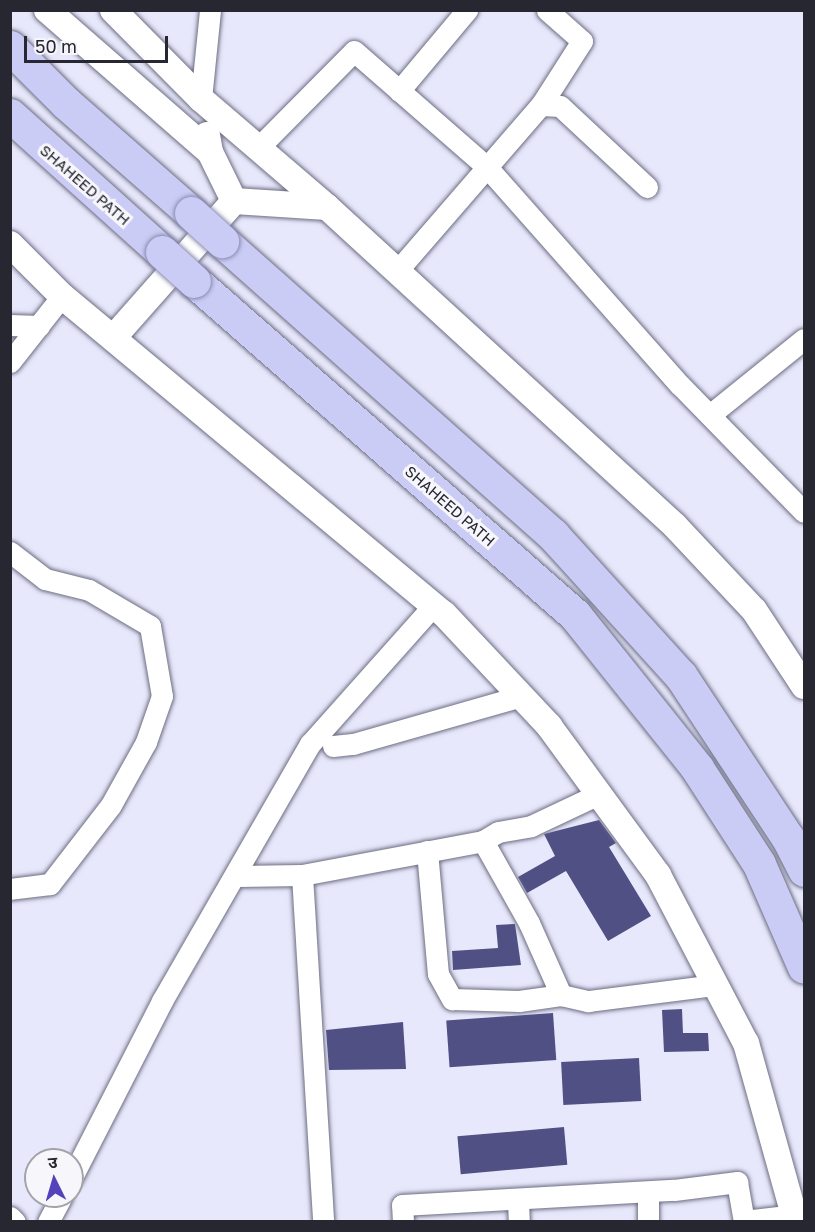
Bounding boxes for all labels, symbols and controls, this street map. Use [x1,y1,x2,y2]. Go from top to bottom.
scale bar [27,24,171,62]
text: 50 m [35,35,77,57]
street label: SHAHEED PATH [36,141,134,229]
street label: SHAHEED PATH [401,462,499,550]
north arrow [24,1148,84,1208]
text: उ [47,1152,58,1172]

